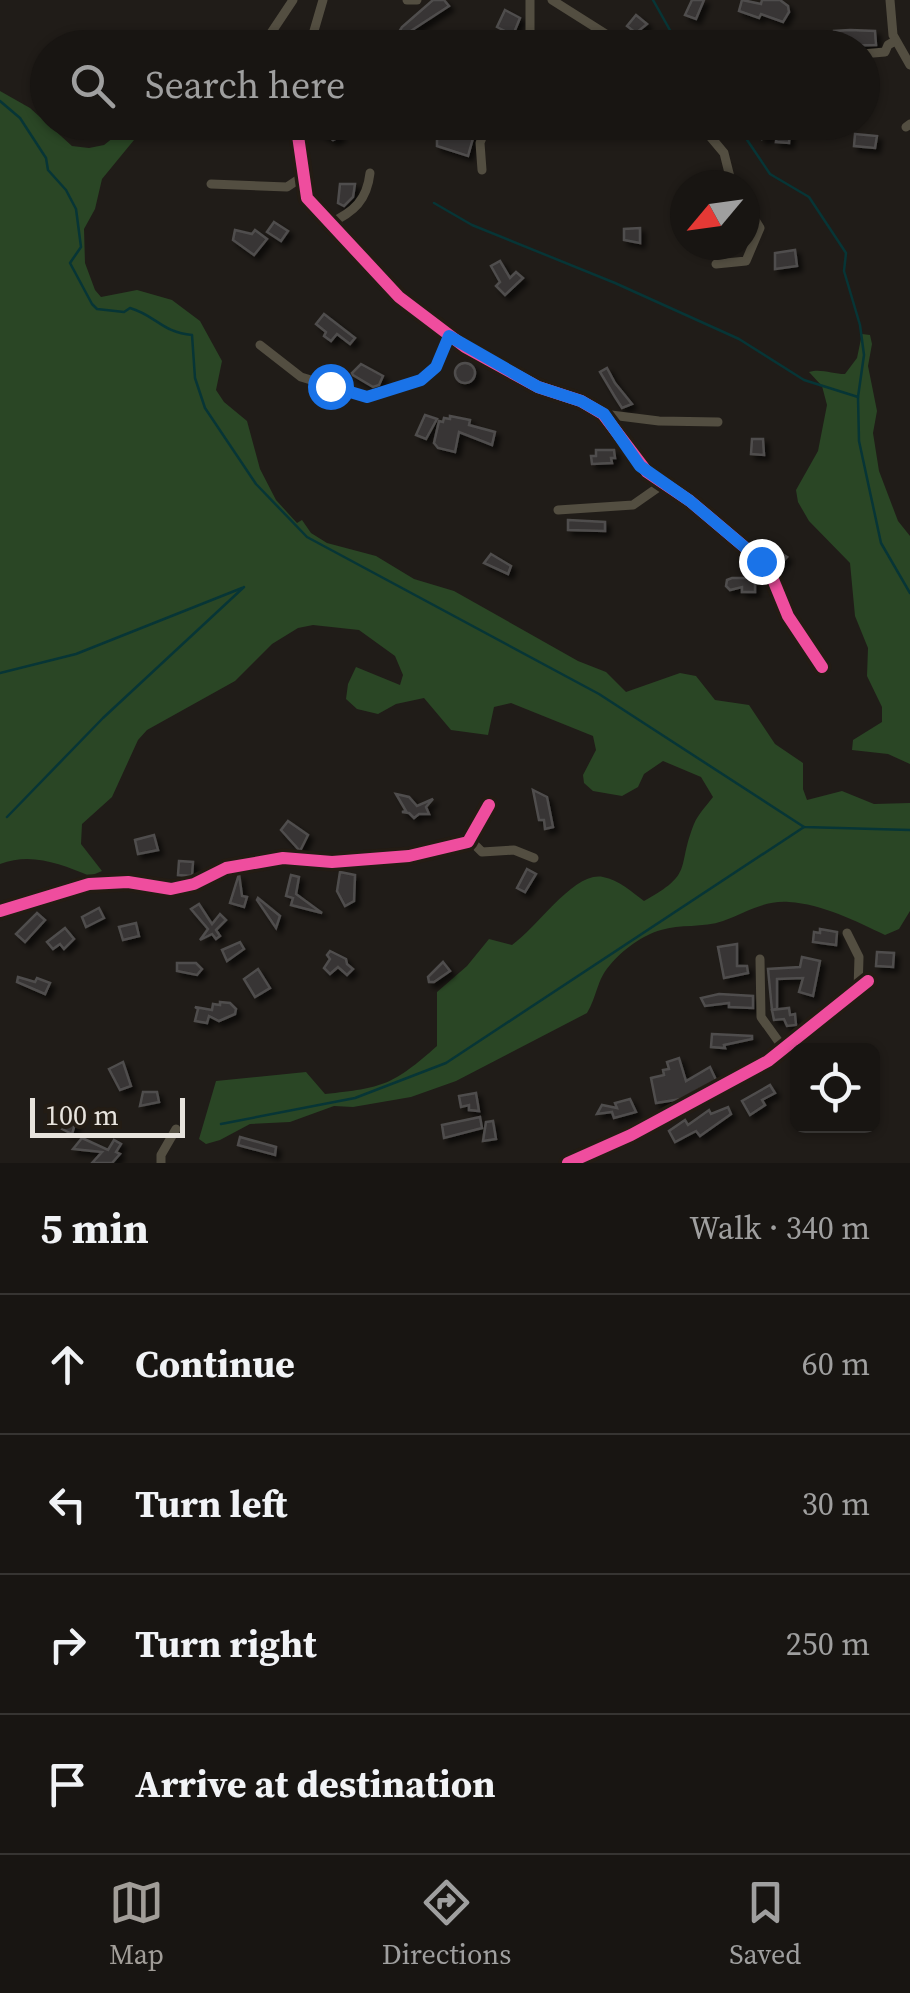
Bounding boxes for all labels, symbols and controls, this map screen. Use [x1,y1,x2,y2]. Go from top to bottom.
search box [30,30,880,140]
icon: search [65,58,120,113]
text: Search here [145,59,345,111]
north arrow [670,170,760,260]
route start [308,364,354,410]
route end [739,539,785,585]
map controls [790,1043,880,1133]
button: locate [790,1043,880,1133]
scale bar [30,1093,185,1138]
text: 100 m [45,1096,119,1134]
text: 5 min [40,1199,149,1257]
text: Walk · 340 m [689,1206,870,1250]
icon: ahead [40,1337,95,1392]
text: Continue [135,1338,295,1390]
text: 60 m [802,1342,870,1386]
icon: left [40,1477,95,1532]
text: Turn left [135,1478,287,1530]
text: 30 m [802,1482,870,1526]
icon: right [40,1617,95,1672]
text: Turn right [135,1618,317,1670]
text: 250 m [786,1622,870,1666]
icon: arrive [40,1757,95,1812]
text: Arrive at destination [135,1758,496,1810]
tab: Map [109,1875,164,1973]
tab: Directions [382,1875,511,1973]
tab: Saved [729,1875,801,1973]

